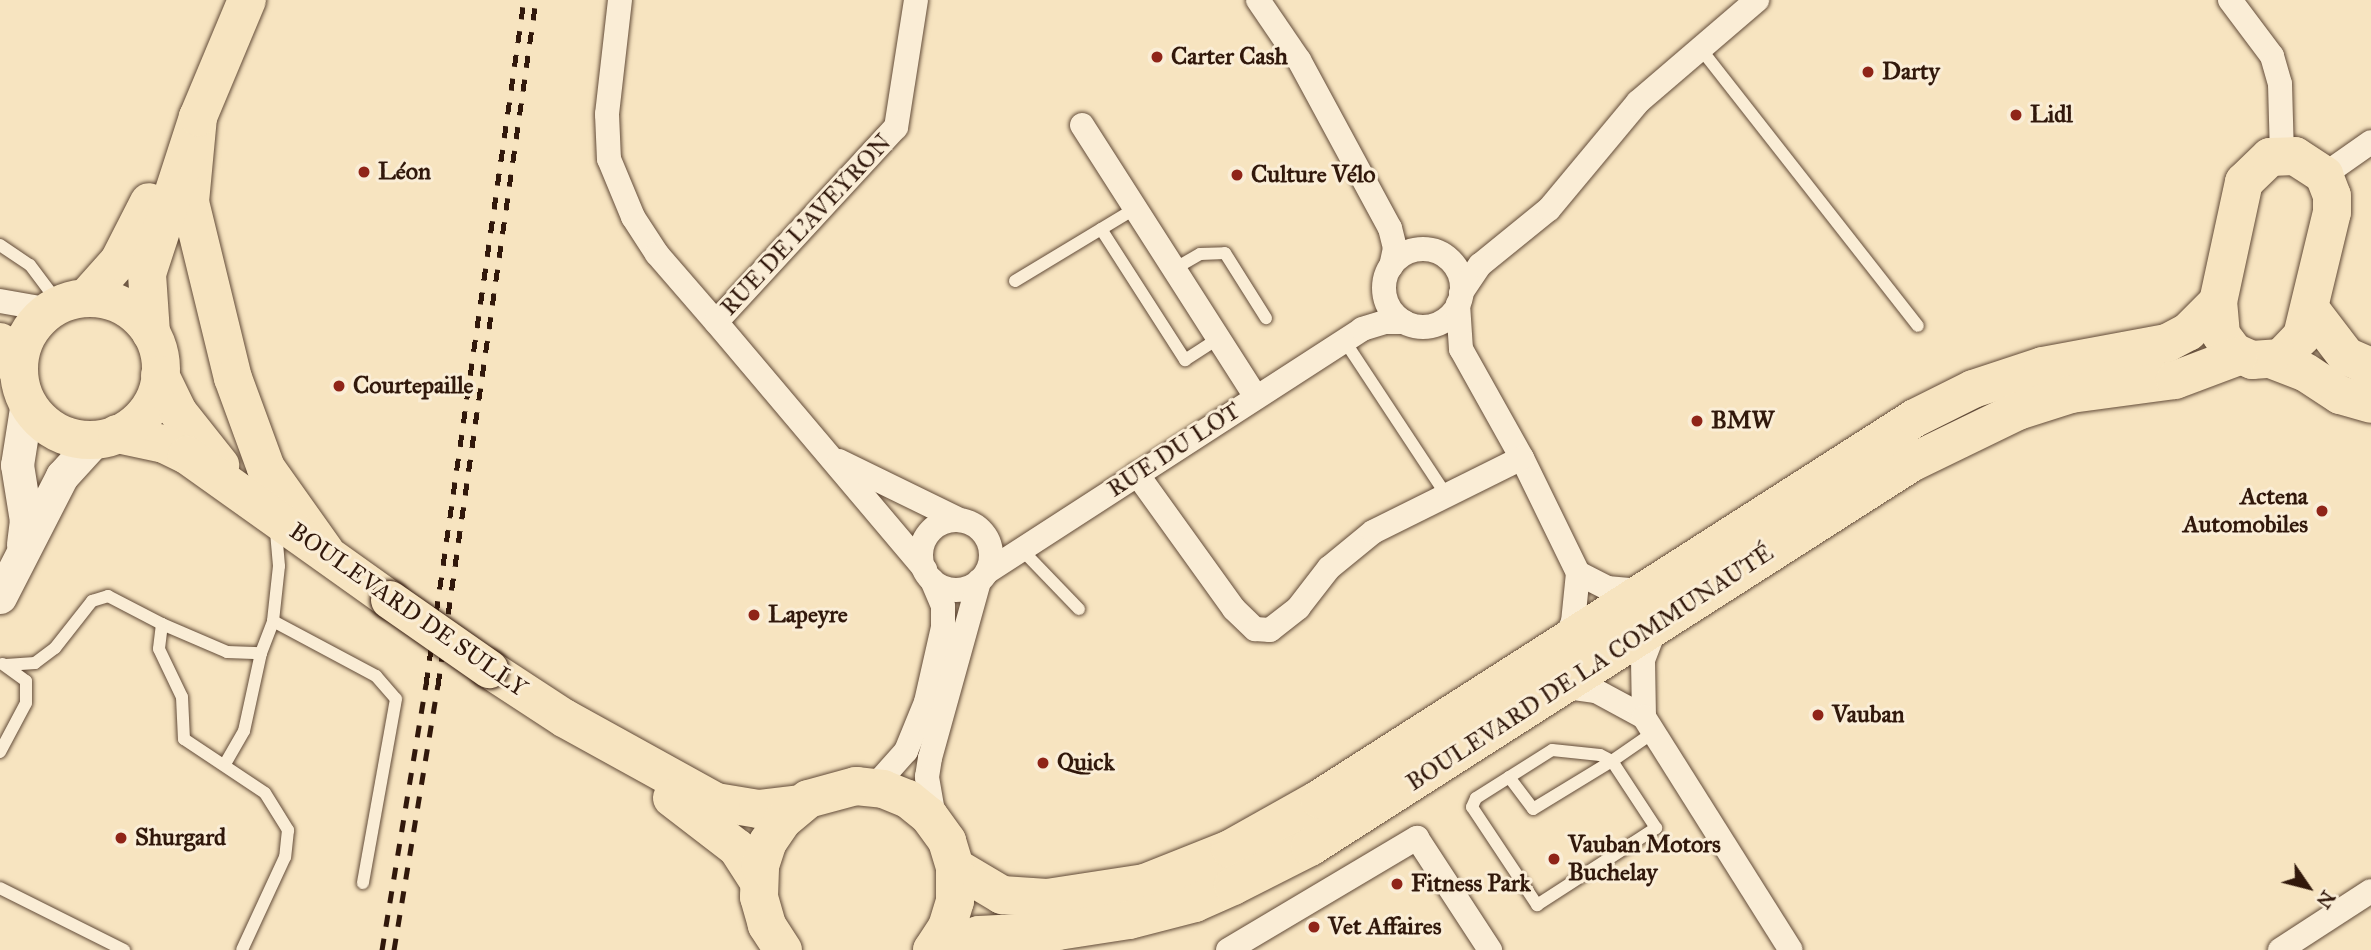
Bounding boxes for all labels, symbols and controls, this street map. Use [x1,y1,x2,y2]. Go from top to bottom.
place label: Carter Cash [1171,43,1288,71]
marker: Carter Cash [1149,49,1165,65]
place label: Darty [1882,58,1940,86]
marker: Darty [1860,64,1876,80]
place label: Lidl [2030,101,2073,129]
marker: Lidl [2008,107,2024,123]
street label: RUE DE L'AVEYRON [715,128,897,322]
place label: Léon [378,158,431,186]
place label: Culture Vélo [1251,161,1376,189]
marker: Léon [356,164,372,180]
marker: Culture Vélo [1229,167,1245,183]
place label: Courtepaille [353,372,474,400]
marker: Courtepaille [331,378,347,394]
street label: RUE DU LOT [1102,396,1246,504]
place label: BMW [1711,407,1774,435]
marker: BMW [1689,413,1705,429]
place label: Actena Automobiles [2183,483,2308,539]
marker: Actena Automobiles [2314,503,2330,519]
street label: BOULEVARD DE SULLY [284,517,532,703]
street label: BOULEVARD DE LA COMMUNAUTÉ [1401,538,1779,798]
place label: Lapeyre [768,601,848,629]
marker: Lapeyre [746,607,762,623]
place label: Vauban [1832,701,1905,729]
marker: Vauban [1810,707,1826,723]
place label: Quick [1057,749,1115,777]
marker: Quick [1035,755,1051,771]
place label: Shurgard [135,824,226,852]
marker: Shurgard [113,830,129,846]
place label: Vauban Motors Buchelay [1568,831,1721,887]
marker: Vauban Motors Buchelay [1546,851,1562,867]
north arrow [2273,852,2343,922]
place label: Fitness Park [1411,870,1531,898]
marker: Fitness Park [1389,876,1405,892]
text: N [2312,886,2340,913]
place label: Vet Affaires [1328,913,1441,941]
marker: Vet Affaires [1306,919,1322,935]

